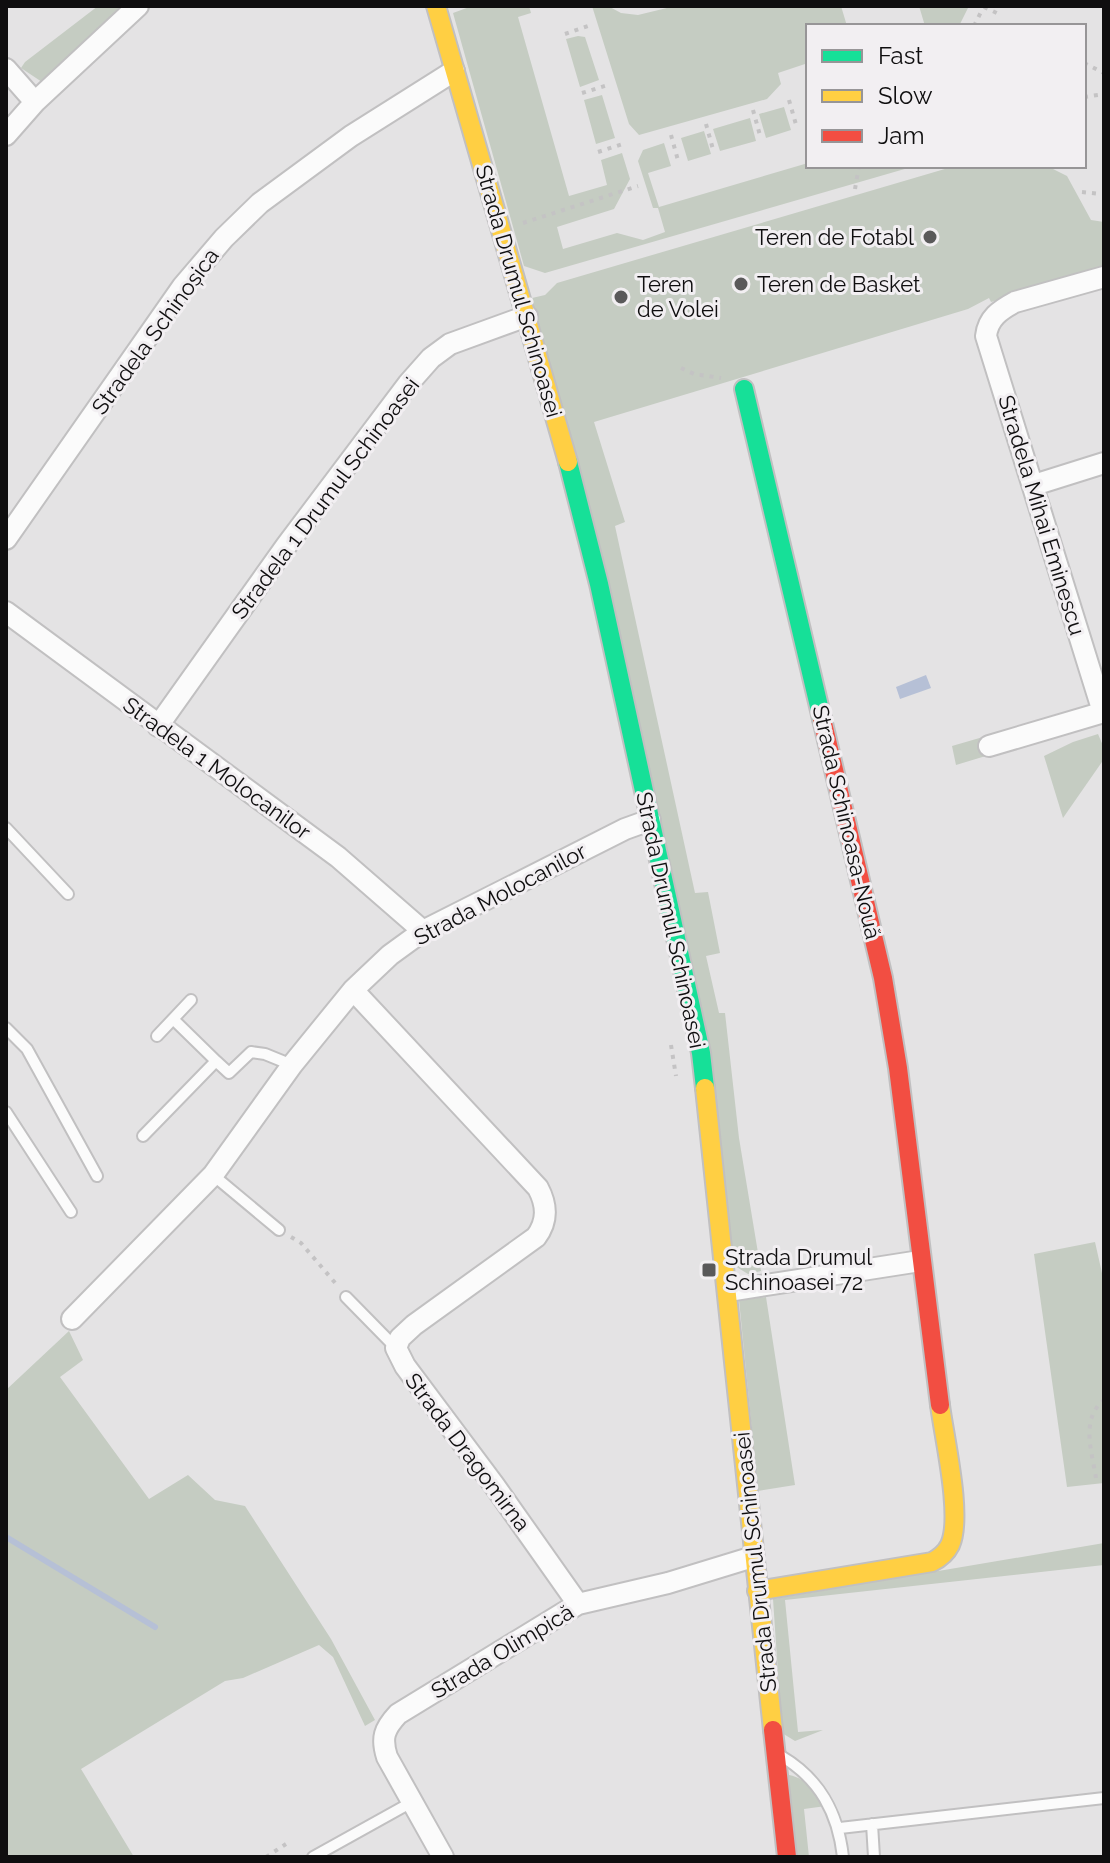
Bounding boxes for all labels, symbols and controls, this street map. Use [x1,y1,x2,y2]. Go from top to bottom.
legend [806,24,1086,168]
text: Fast [878,41,923,70]
text: Slow [878,81,933,110]
text: Jam [878,121,924,150]
street label: Strada Drumul Schinoasei [470,162,568,420]
place label: Teren de Fotabl [755,224,914,250]
marker: Teren de Fotabl [921,228,939,246]
street label: Stradela Schinoșica [86,243,224,419]
place label: Teren de Volei [637,271,719,322]
place label: Teren de Basket [757,271,921,297]
marker: Teren de Basket [732,275,750,293]
marker: Teren de Volei [612,288,630,306]
street label: Stradela 1 Drumul Schinoasei [226,372,424,624]
street label: Stradela Mihai Eminescu [993,392,1091,638]
street label: Stradela 1 Molocanilor [118,691,316,845]
street label: Strada Schinoasa-Nouă [807,702,887,942]
street label: Strada Drumul Schinoasei [631,789,711,1051]
street label: Strada Molocanilor [409,838,591,950]
place label: Strada Drumul Schinoasei 72 [725,1244,872,1295]
marker: Strada Drumul Schinoasei 72 [700,1261,718,1279]
street label: Strada Dragomirna [400,1368,536,1536]
street label: Strada Drumul Schinoasei [728,1431,782,1693]
street label: Strada Olimpică [426,1598,578,1704]

